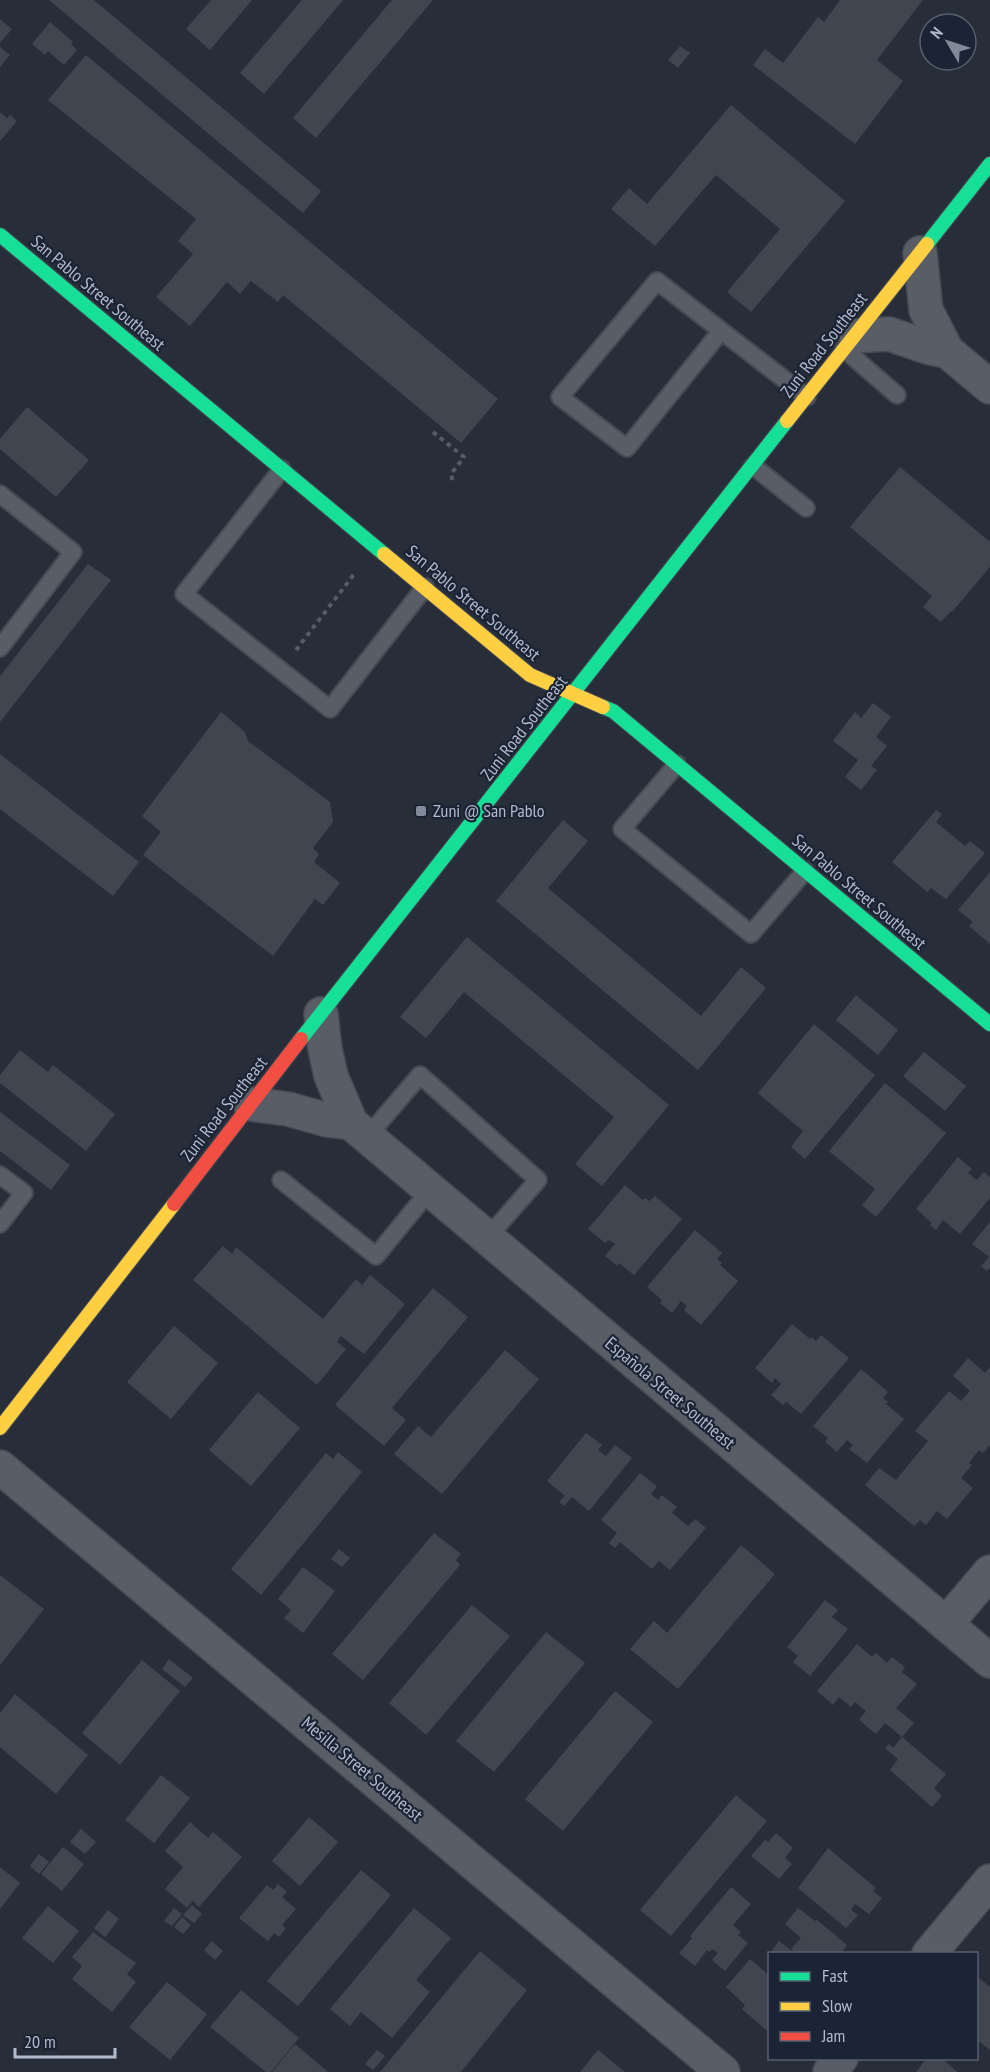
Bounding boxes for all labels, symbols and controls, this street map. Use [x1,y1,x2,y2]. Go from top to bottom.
north arrow [918,12,978,72]
text: N [926,23,947,42]
street label: San Pablo Street Southeast [27,230,170,355]
street label: Zuni Road Southeast [775,287,872,402]
street label: San Pablo Street Southeast [402,540,545,665]
street label: Zuni Road Southeast [475,670,572,785]
place label: Zuni @ San Pablo [433,799,545,822]
marker: Zuni @ San Pablo [414,804,428,818]
street label: San Pablo Street Southeast [788,829,931,954]
street label: Zuni Road Southeast [175,1051,272,1166]
street label: Española Street Southeast [601,1332,740,1454]
street label: Mesilla Street Southeast [297,1711,428,1826]
legend [768,1952,978,2060]
text: Fast [822,1964,848,1987]
text: Slow [822,1994,853,2017]
scale bar [15,2021,116,2059]
text: Jam [821,2024,845,2047]
text: 20 m [24,2030,56,2053]

